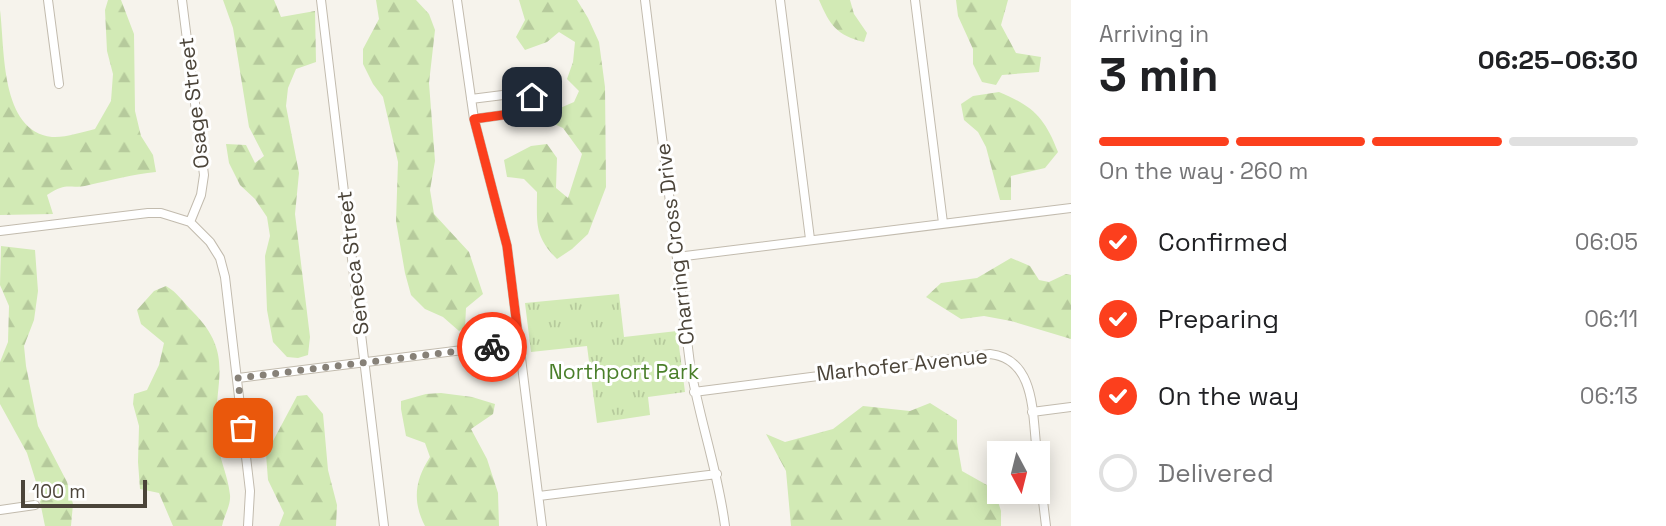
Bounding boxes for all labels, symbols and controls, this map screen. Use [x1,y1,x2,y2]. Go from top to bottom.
text: Arriving in [1099,19,1209,49]
street label: Osage Street [172,36,215,170]
text: 06:25–06:30 [1478,43,1638,77]
text: 3 min [1099,46,1219,104]
pin [502,67,562,127]
icon: home [513,78,551,116]
street label: Charring Cross Drive [649,142,700,346]
text: On the way · 260 m [1099,156,1308,186]
street label: Seneca Street [330,190,375,337]
icon: check [1099,223,1137,261]
text: Confirmed [1158,225,1288,259]
text: 06:05 [1575,227,1638,257]
icon: check [1099,300,1137,338]
text: Preparing [1158,302,1279,336]
text: 06:11 [1584,304,1638,334]
courier [457,312,527,382]
icon: bike [473,328,511,366]
street label: Marhofer Avenue [815,342,989,387]
park label: Northport Park [549,358,699,385]
icon: check [1099,377,1137,415]
text: On the way [1158,379,1299,413]
text: 06:13 [1580,381,1638,411]
pin [213,398,273,458]
icon: bag [224,409,262,447]
north arrow [987,441,1050,504]
map controls [987,441,1050,504]
text: Delivered [1158,456,1274,490]
scale bar [21,477,147,509]
text: 100 m [32,479,86,504]

